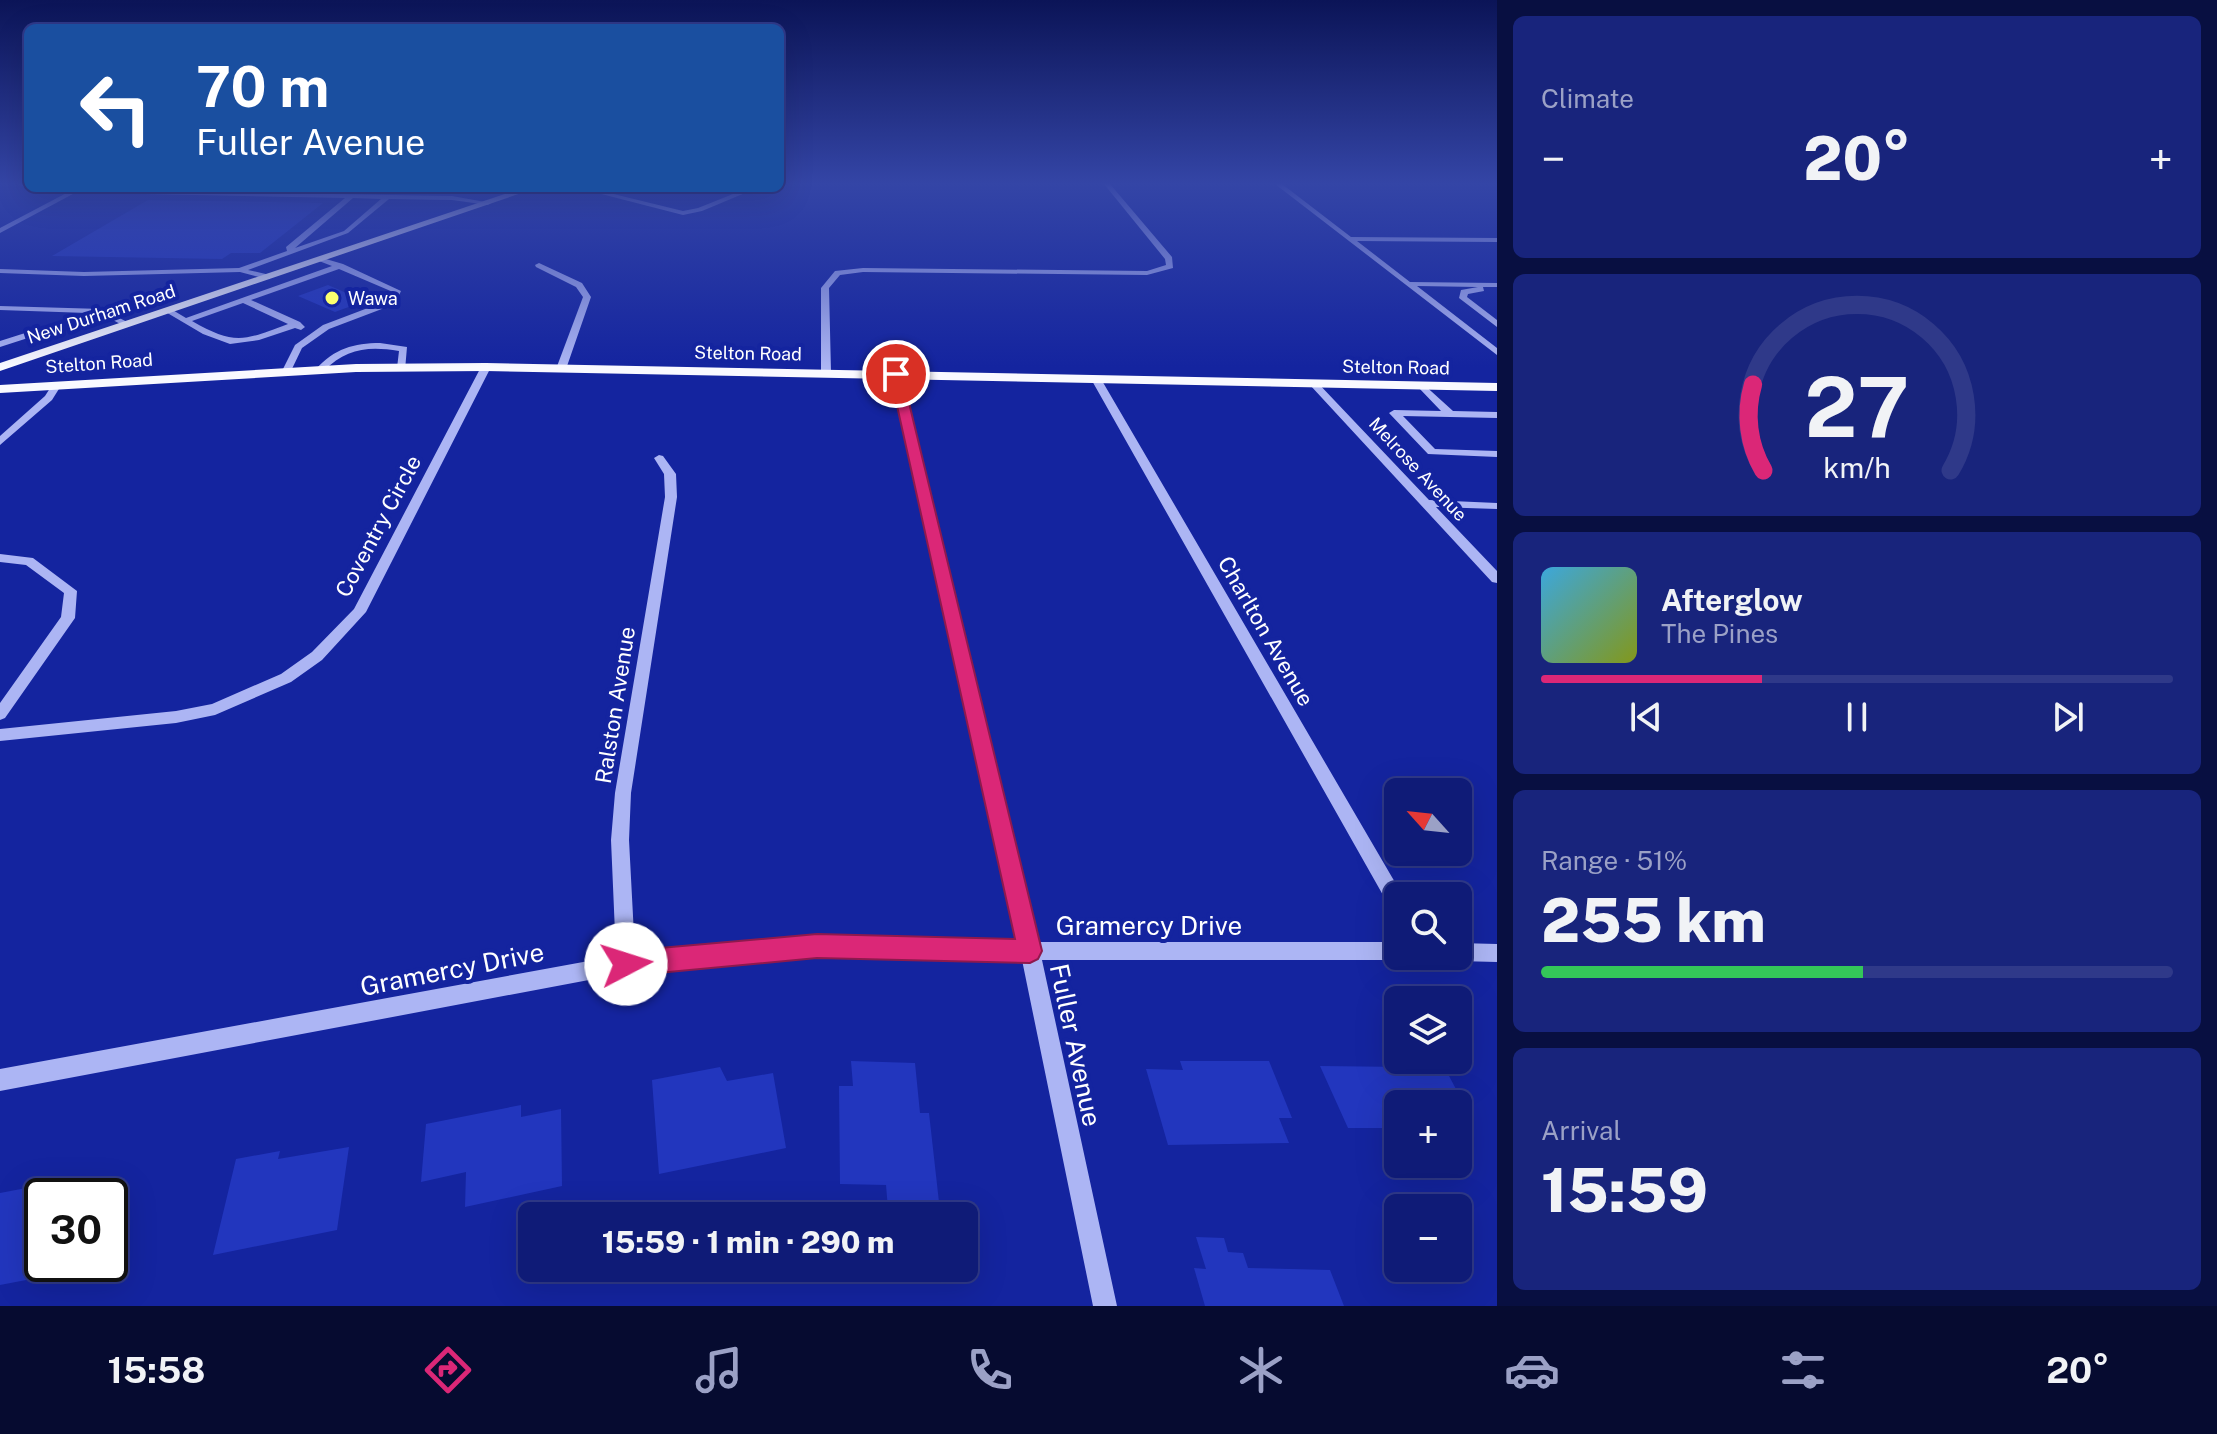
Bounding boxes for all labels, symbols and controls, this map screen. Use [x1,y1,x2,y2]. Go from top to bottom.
text: 70 m [196,54,329,120]
icon: left [64,56,168,160]
text: Climate [1541,83,1634,114]
text: Fuller Avenue [196,121,425,163]
text: 20° [1803,123,1911,194]
text: − [1541,133,1565,185]
text: + [2149,133,2173,185]
street label: New Durham Road [24,280,178,348]
place label: Wawa [348,288,398,309]
marker: Wawa [323,289,341,307]
pin [862,340,930,408]
street label: Stelton Road [694,342,802,364]
street label: Stelton Road [45,349,153,377]
icon: arrive [874,352,918,396]
street label: Stelton Road [1342,356,1450,378]
text: 27 [1805,358,1909,456]
street label: Melrose Avenue [1365,413,1471,525]
street label: Coventry Circle [330,451,426,601]
text: km/h [1823,451,1891,484]
street label: Charlton Avenue [1213,551,1319,711]
text: Afterglow [1661,582,1803,618]
text: The Pines [1661,618,1778,649]
street label: Ralston Avenue [590,625,640,785]
icon: previous [1624,695,1668,739]
icon: pause [1835,695,1879,739]
icon: next [2046,695,2090,739]
north arrow [1384,778,1472,866]
map controls [1384,778,1472,1282]
text: Range · 51% [1541,845,1687,876]
button: search [1384,882,1472,970]
text: 255 km [1541,885,1766,956]
street label: Gramercy Drive [1056,910,1242,941]
position arrow [584,922,668,1006]
street label: Gramercy Drive [357,936,547,1002]
street label: Fuller Avenue [1044,961,1108,1129]
button: layers [1384,986,1472,1074]
button: + [1384,1090,1472,1178]
text: Arrival [1541,1115,1621,1146]
text: 15:59 [1541,1155,1708,1226]
speed limit sign: 30 [24,1178,128,1282]
button: − [1384,1194,1472,1282]
text: 15:59 · 1 min · 290 m [602,1224,894,1260]
icon: directions [420,1342,476,1398]
icon: music [691,1342,747,1398]
icon: phone [962,1342,1018,1398]
icon: climate [1233,1342,1289,1398]
icon: car [1504,1342,1560,1398]
icon: filters [1775,1342,1831,1398]
text: 15:58 [107,1349,205,1391]
text: 20° [2046,1349,2109,1391]

